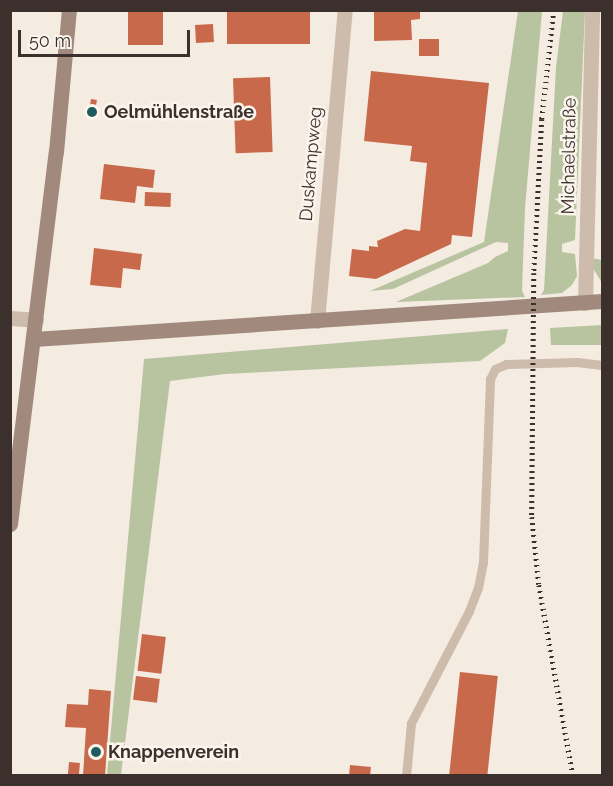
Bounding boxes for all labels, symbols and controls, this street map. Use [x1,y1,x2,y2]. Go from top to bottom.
scale bar [21,18,194,56]
text: 50 m [29,30,71,51]
street label: Michaelstraße [557,97,581,215]
place label: Oelmühlenstraße [104,101,254,123]
marker: Oelmühlenstraße [85,105,99,119]
street label: Duskampweg [295,106,327,222]
place label: Knappenverein [108,741,239,763]
marker: Knappenverein [89,745,103,759]

